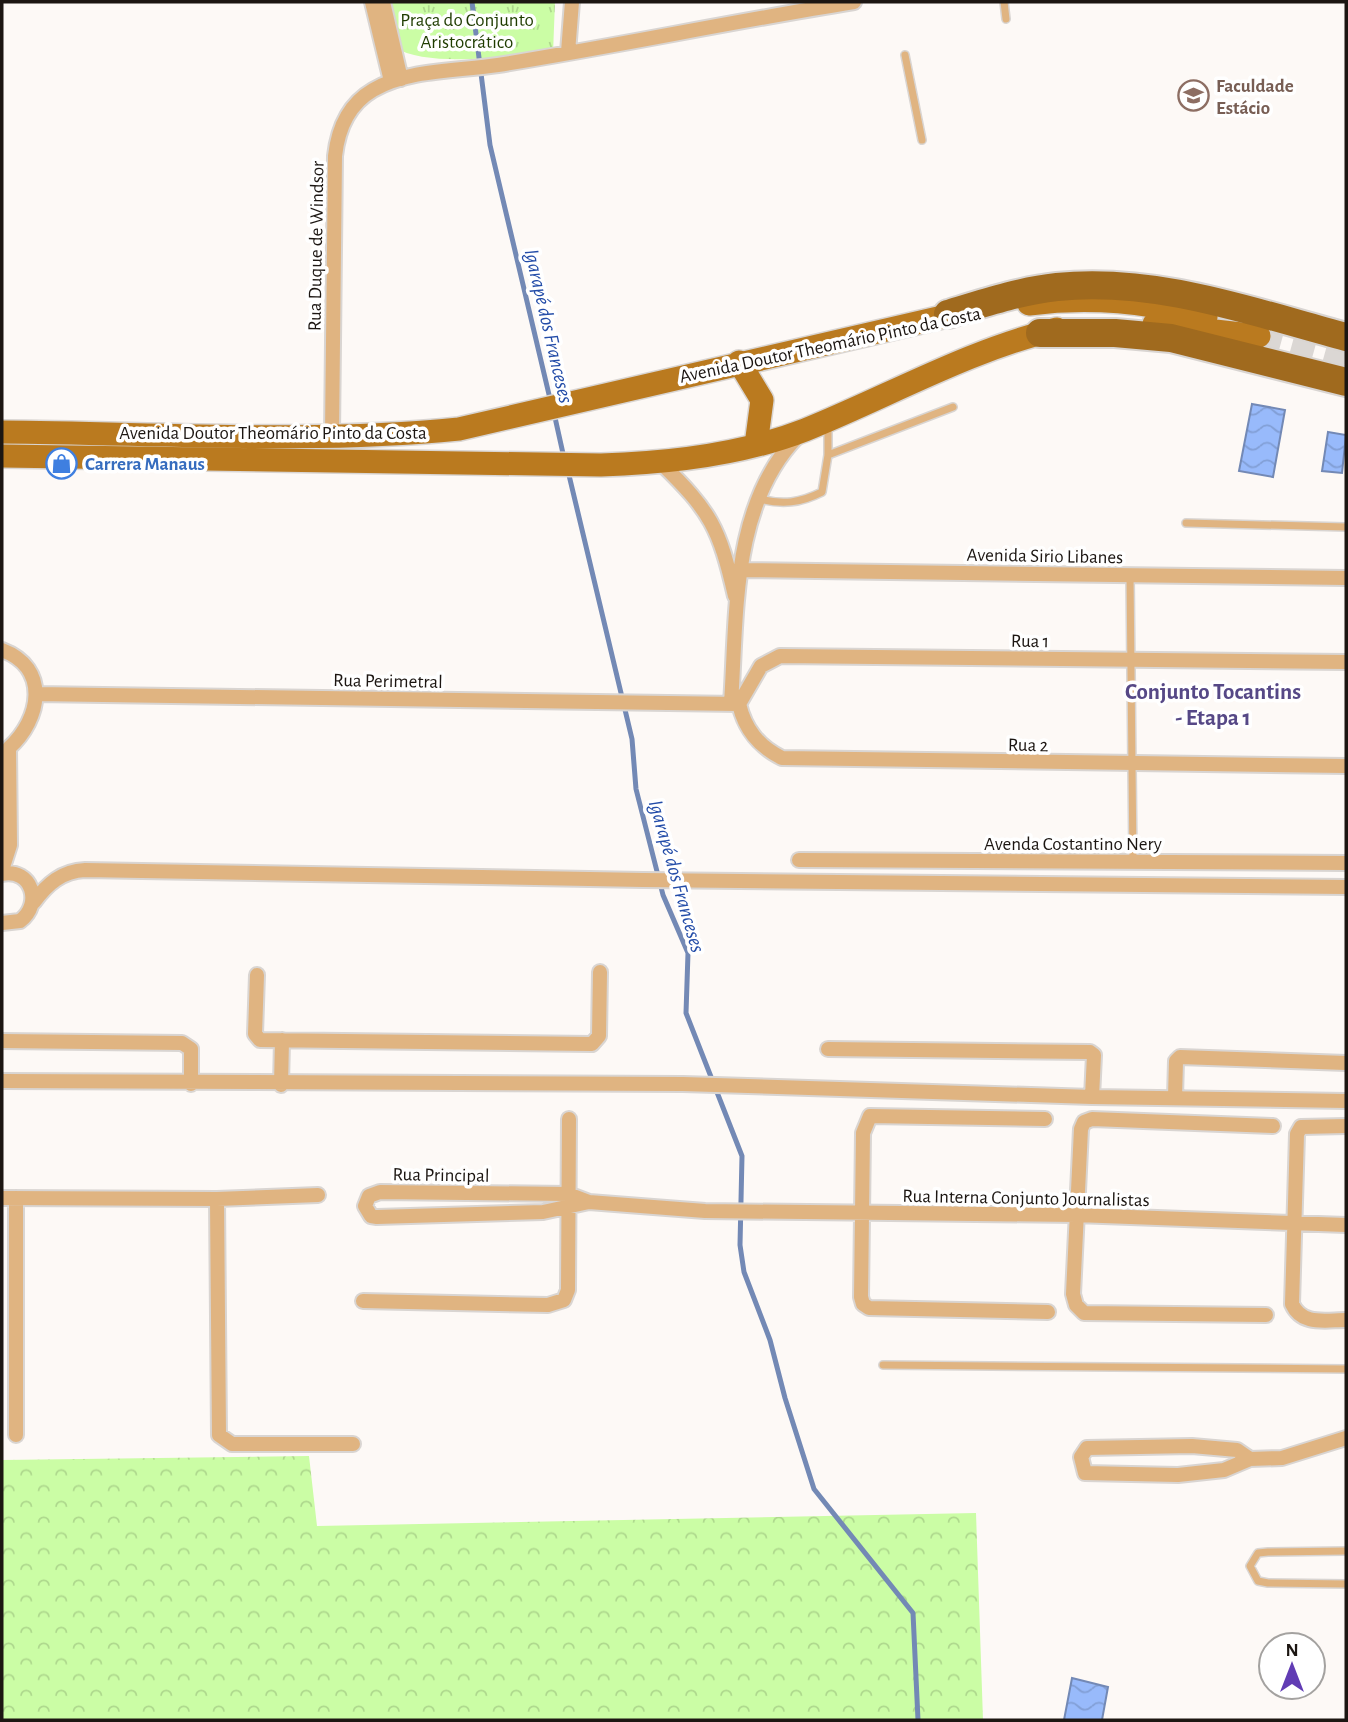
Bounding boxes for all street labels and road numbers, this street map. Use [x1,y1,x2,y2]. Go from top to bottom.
street label: Rua Duque de Windsor [306,161,327,331]
street label: Avenida Doutor Theomário Pinto da Costa [678,304,983,387]
street label: Avenida Doutor Theomário Pinto da Costa [119,424,427,443]
street label: Avenida Sirio Libanes [967,546,1123,567]
street label: Rua 1 [1011,632,1049,651]
street label: Rua Perimetral [333,671,443,692]
street label: Rua 2 [1008,736,1049,755]
street label: Avenda Costantino Nery [984,835,1162,854]
street label: Rua Principal [392,1165,490,1186]
street label: Rua Interna Conjunto Journalistas [902,1187,1150,1210]

